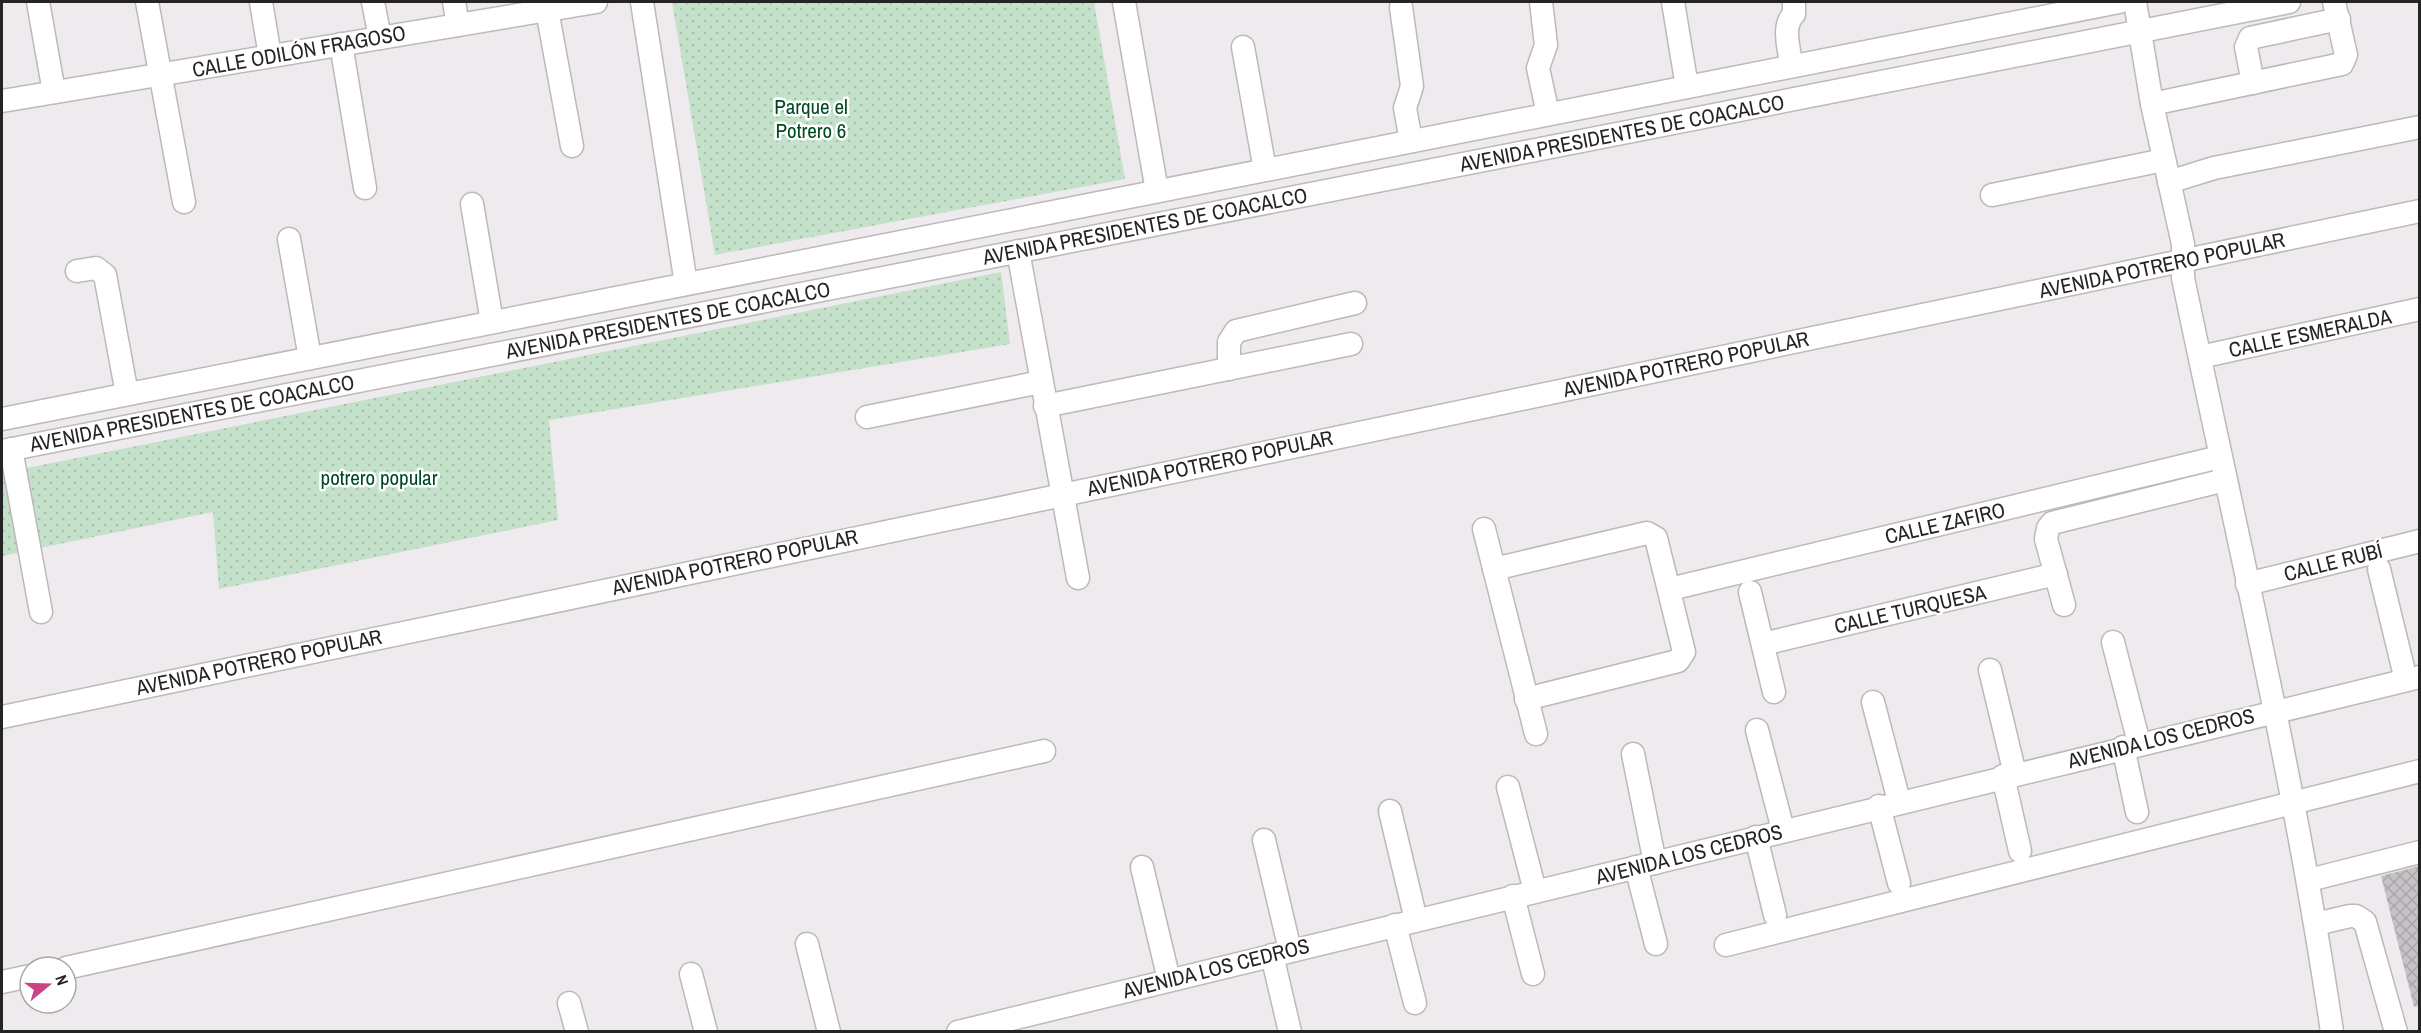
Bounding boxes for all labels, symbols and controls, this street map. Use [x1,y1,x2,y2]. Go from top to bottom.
street label: CALLE ODILÓN FRAGOSO [190,18,408,84]
street label: AVENIDA PRESIDENTES DE COACALCO [1456,87,1787,179]
park label: Parque el Potrero 6 [774,92,848,145]
street label: AVENIDA PRESIDENTES DE COACALCO [979,180,1310,272]
street label: AVENIDA POTRERO POPULAR [2036,225,2287,305]
street label: AVENIDA PRESIDENTES DE COACALCO [502,274,833,366]
street label: CALLE ESMERALDA [2226,302,2394,364]
street label: AVENIDA POTRERO POPULAR [1560,324,1811,404]
street label: AVENIDA PRESIDENTES DE COACALCO [26,367,357,459]
street label: AVENIDA POTRERO POPULAR [1084,423,1335,503]
park label: potrero popular [321,463,438,492]
street label: CALLE ZAFIRO [1882,495,2008,551]
street label: AVENIDA POTRERO POPULAR [609,522,860,602]
street label: CALLE RUBÍ [2281,536,2385,588]
street label: CALLE TURQUESA [1831,577,1989,641]
street label: AVENIDA POTRERO POPULAR [133,622,384,702]
street label: AVENIDA LOS CEDROS [2064,701,2257,775]
street label: AVENIDA LOS CEDROS [1592,817,1785,891]
street label: AVENIDA LOS CEDROS [1119,931,1312,1005]
north arrow [18,955,78,1015]
text: N [50,972,74,988]

